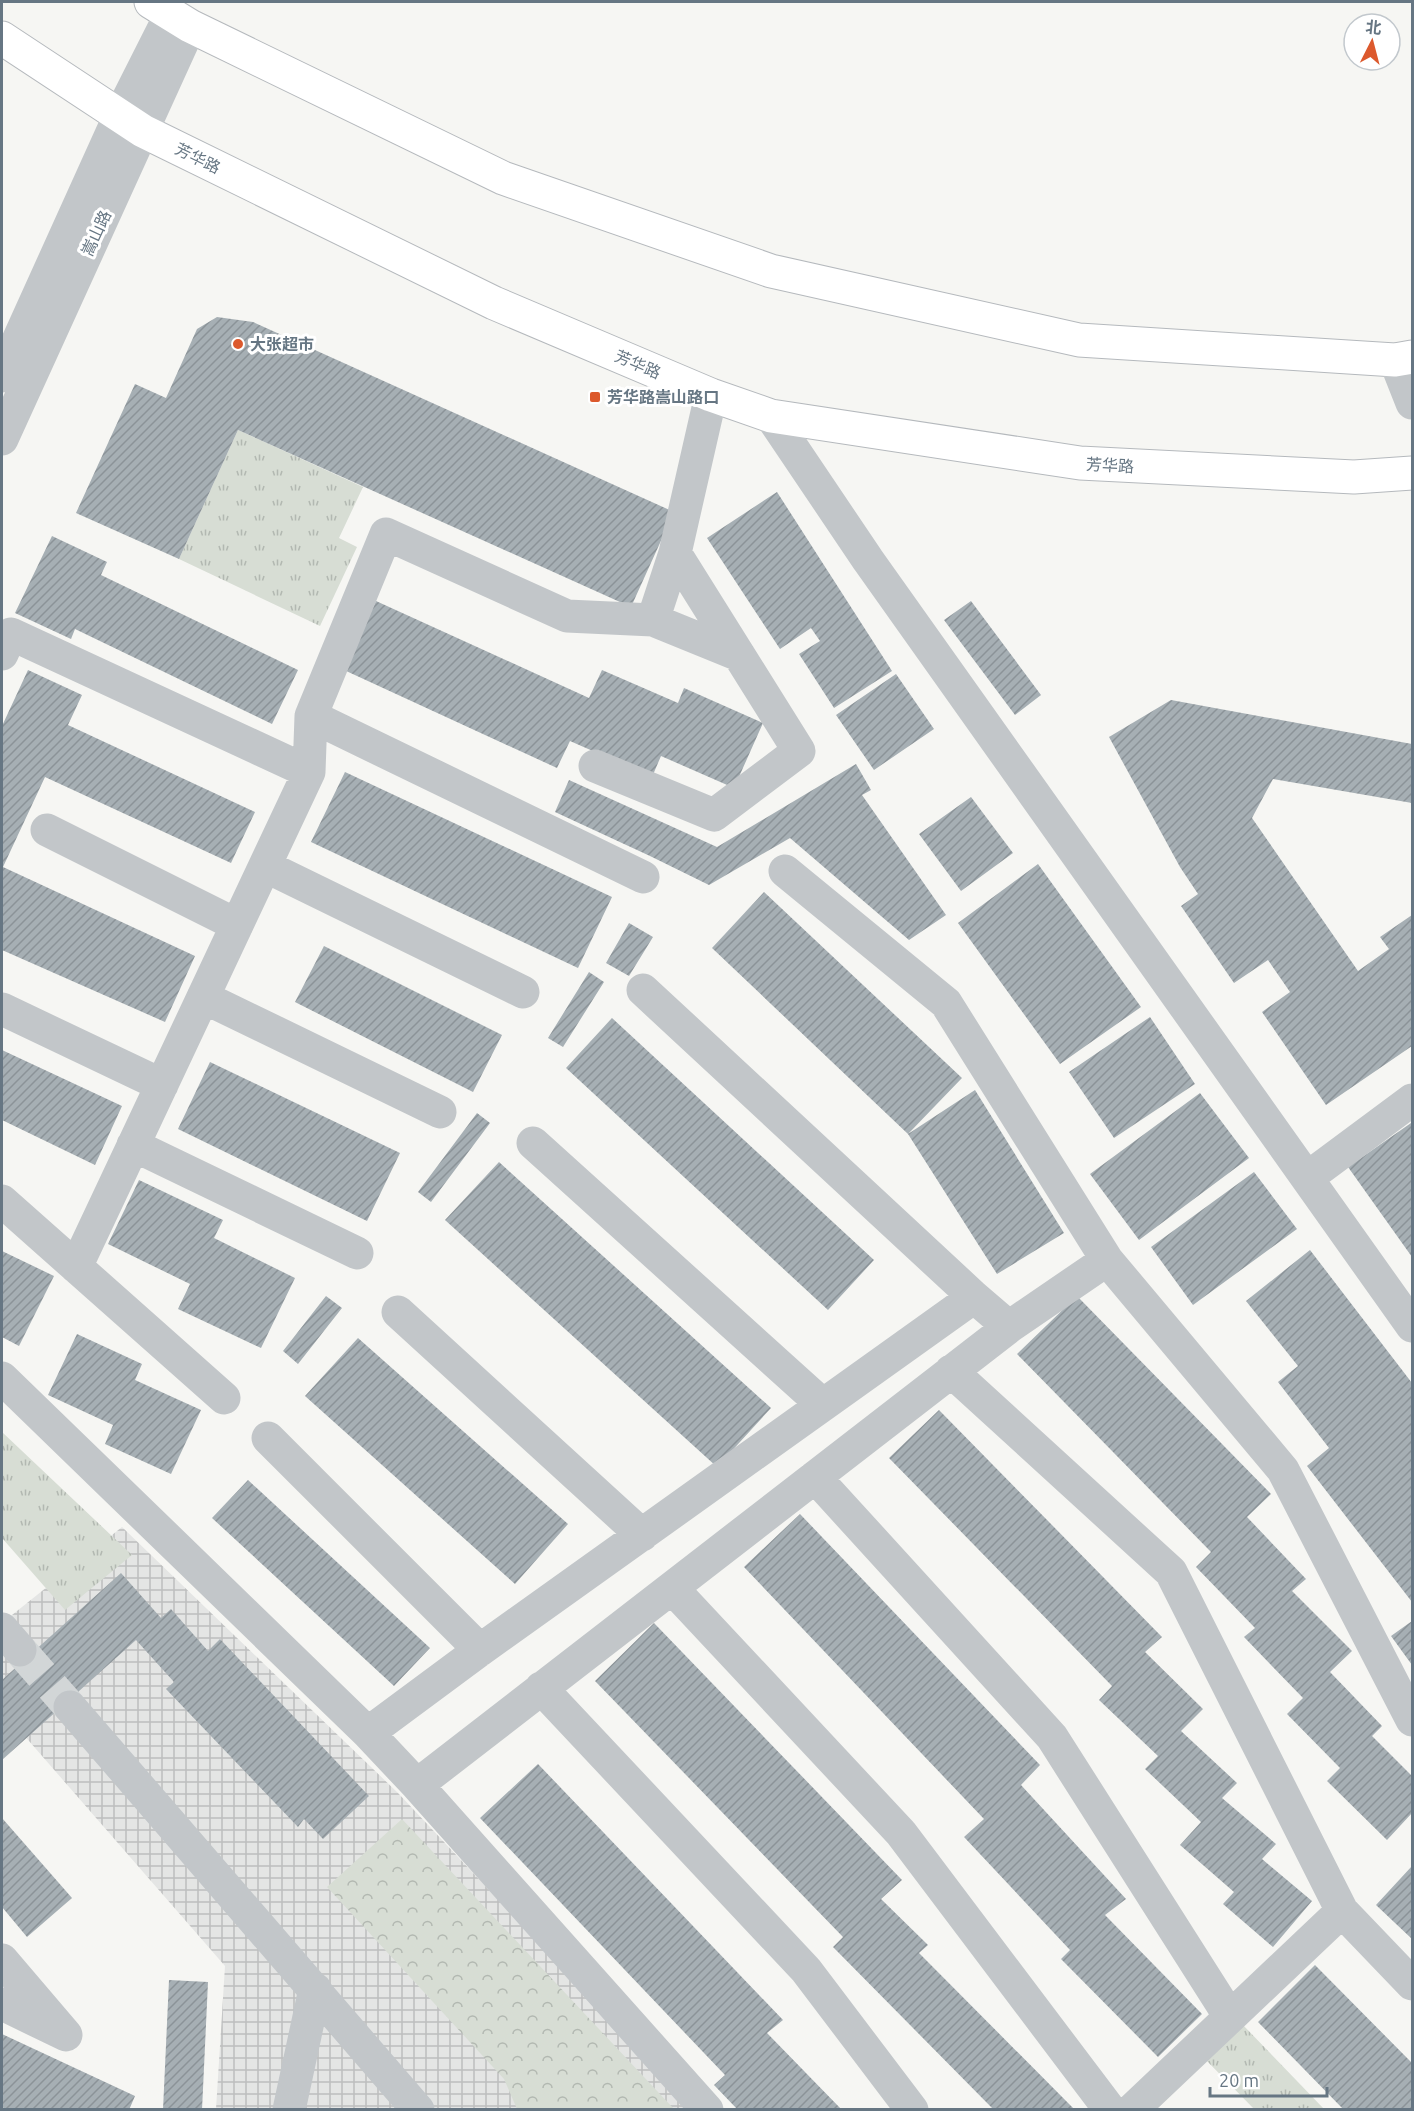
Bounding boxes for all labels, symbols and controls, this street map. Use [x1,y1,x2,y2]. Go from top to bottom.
north arrow [1342,12,1402,72]
text: 北 [1365,17,1382,37]
street label: 芳华路 [172,139,224,177]
street label: 嵩山路 [78,207,114,259]
place label: 大张超市 [250,335,314,353]
marker: 大张超市 [231,337,245,351]
street label: 芳华路 [612,346,664,382]
place label: 芳华路嵩山路口 [607,388,719,406]
marker: 芳华路嵩山路口 [588,390,602,404]
street label: 芳华路 [1086,455,1134,475]
scale bar [1210,2060,1327,2098]
text: 20 m [1219,2070,1259,2090]

